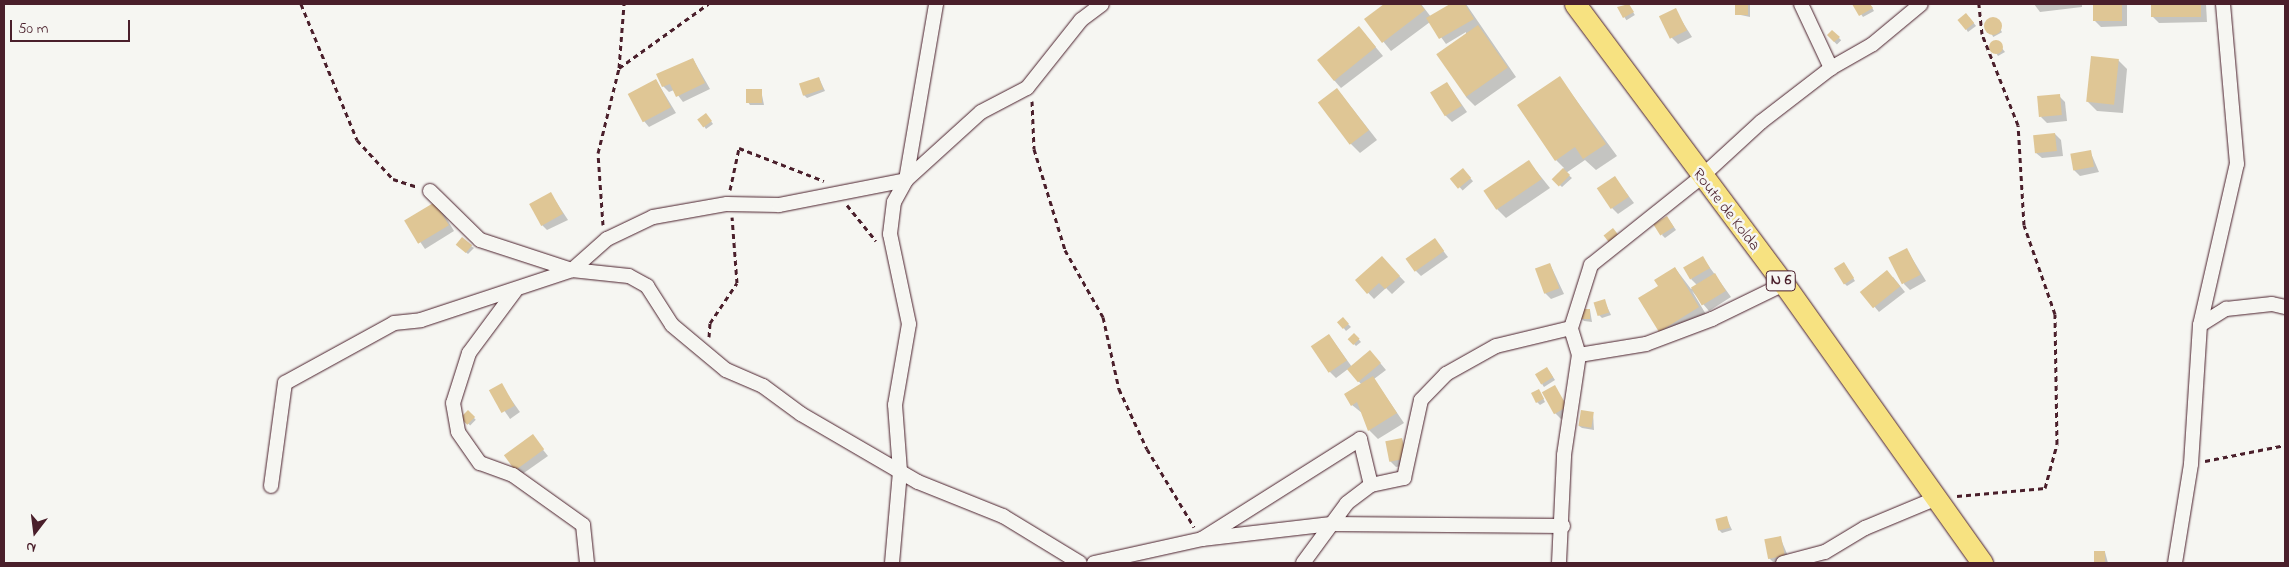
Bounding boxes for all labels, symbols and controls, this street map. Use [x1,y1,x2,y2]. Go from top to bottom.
scale bar [12,10,132,42]
text: 50 m [18,18,48,40]
street label: Route de Kolda [1688,165,1764,255]
road number: N 6 [1765,268,1797,294]
north arrow [10,507,60,557]
text: N [24,536,38,558]

